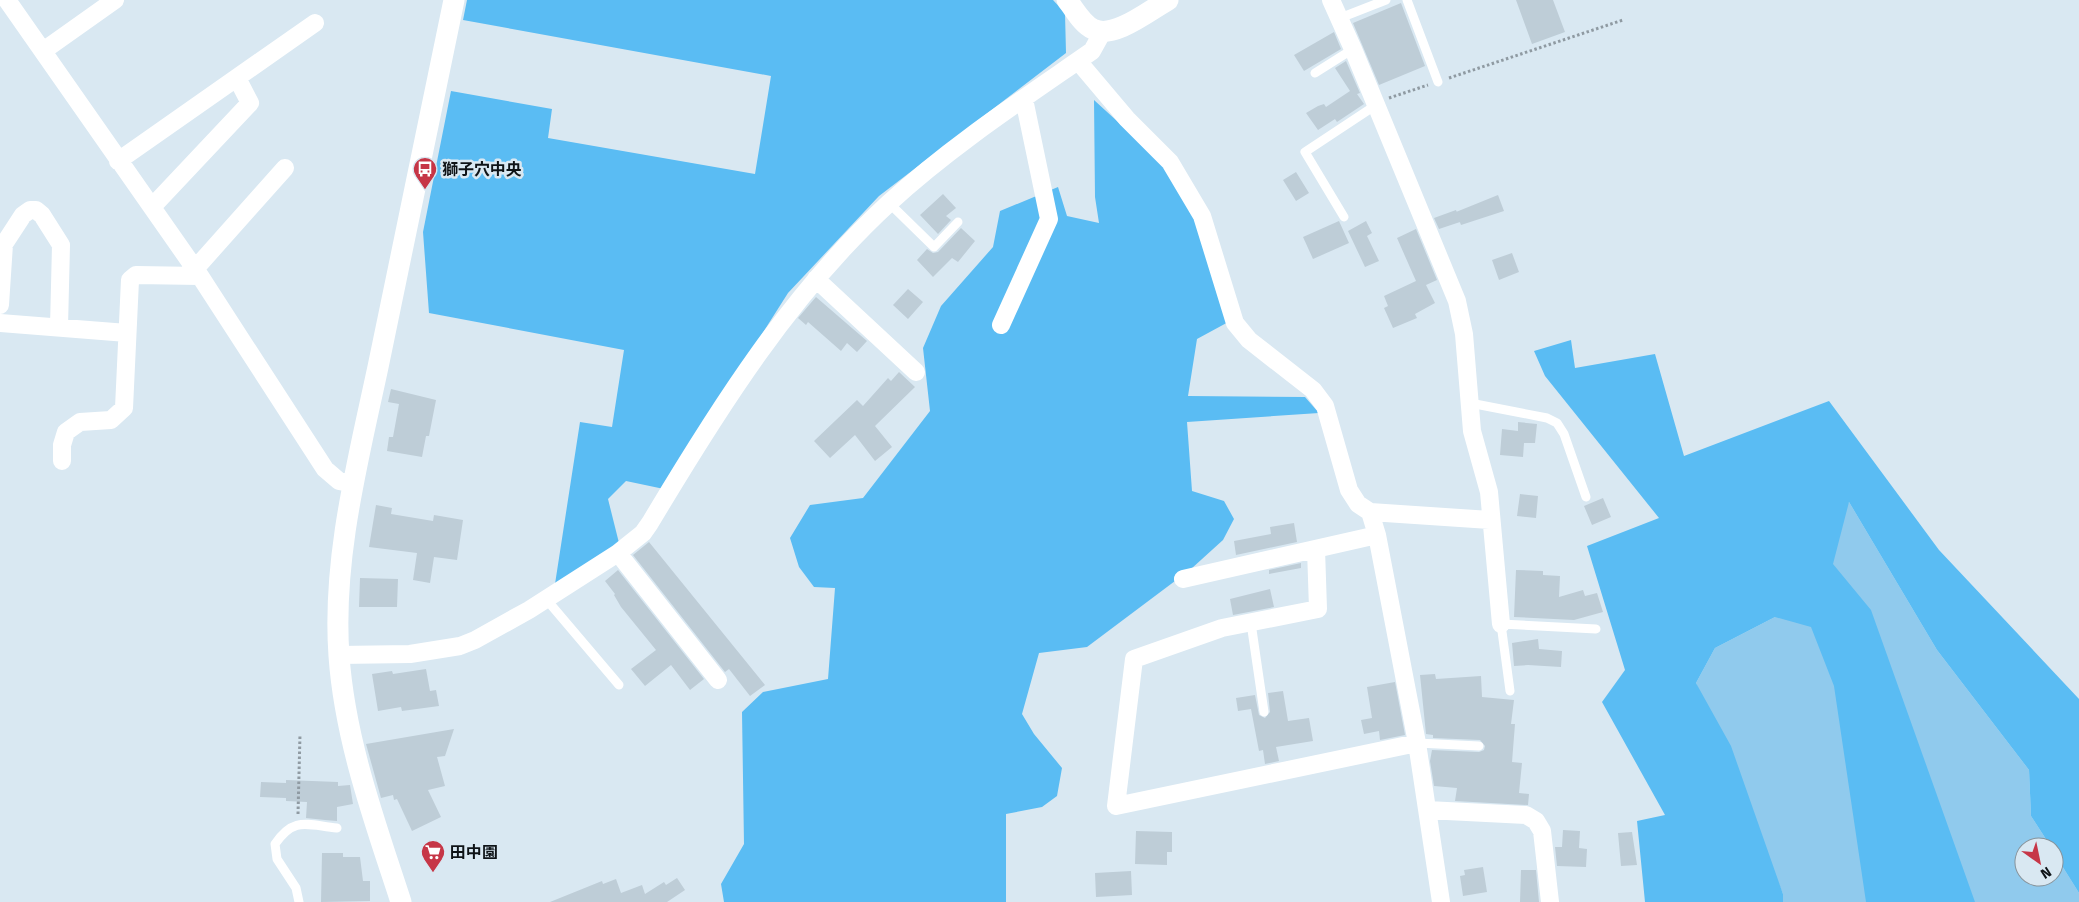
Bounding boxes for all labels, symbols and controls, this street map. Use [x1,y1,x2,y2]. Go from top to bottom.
bus stop icon: 獅子穴中央 [412,156,438,190]
place label: 獅子穴中央 [442,160,522,179]
north arrow [2014,837,2064,887]
supermarket icon: 田中園 [420,839,446,873]
place label: 田中園 [450,843,498,862]
text: N [2037,863,2054,882]

